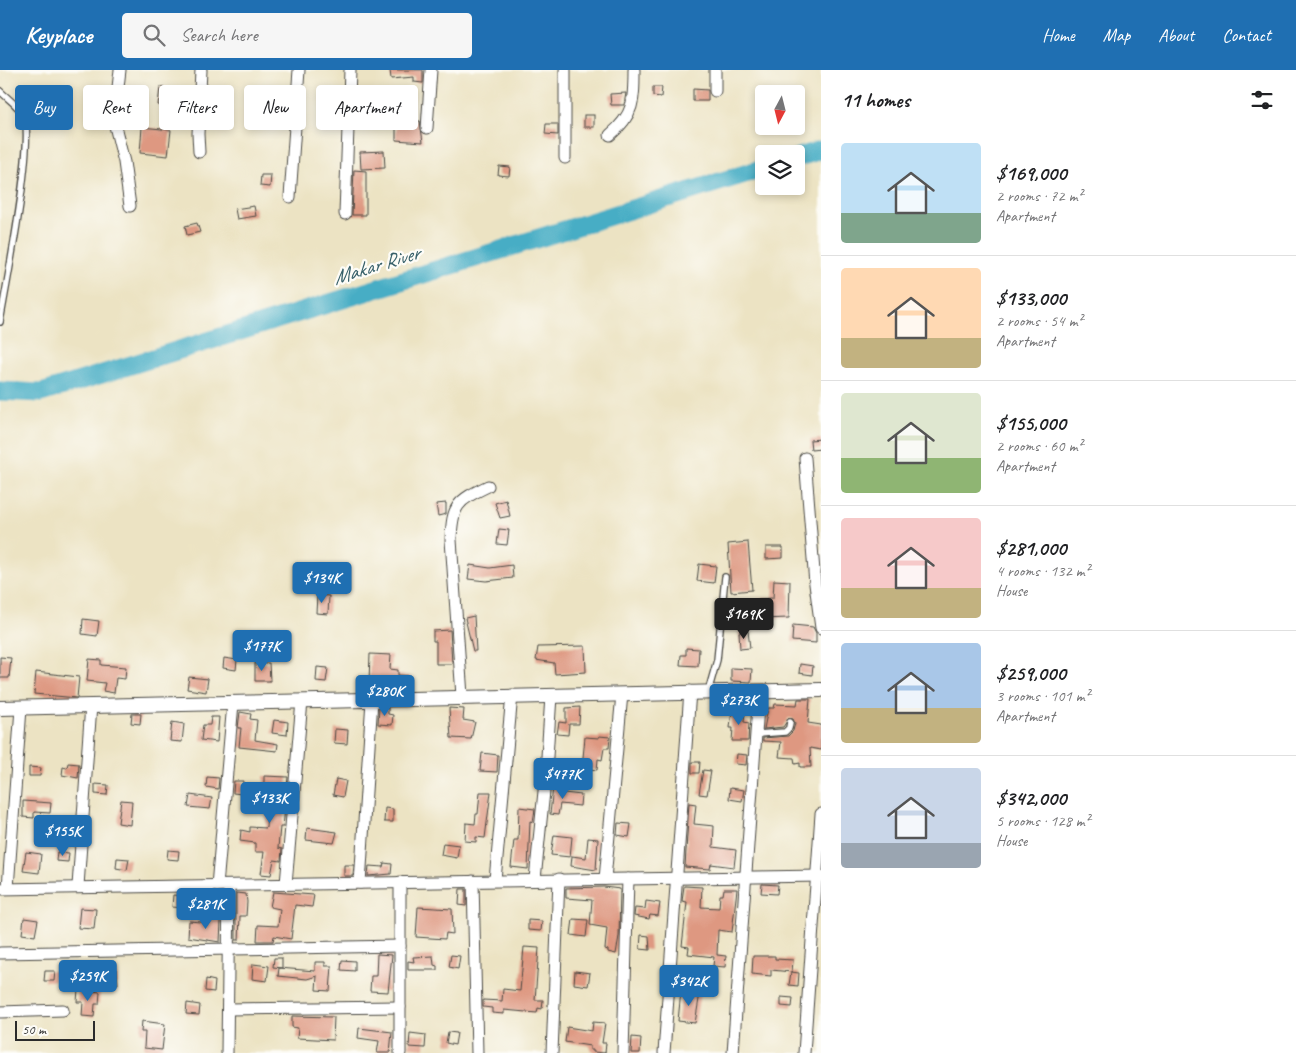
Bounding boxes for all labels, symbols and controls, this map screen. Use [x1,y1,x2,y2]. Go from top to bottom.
search box [122,13,472,58]
text: Keyplace [25,20,92,50]
icon: search [140,21,168,49]
text: Search here [180,23,258,47]
text: Home [1042,24,1075,46]
text: Map [1103,24,1130,46]
text: About [1158,24,1194,46]
text: Contact [1222,24,1271,46]
chip: Buy [15,85,73,130]
chip: Rent [83,85,149,130]
chip: Filters [159,85,234,130]
chip: New [244,85,306,130]
chip: Apartment [316,85,418,130]
north arrow [755,85,805,135]
map controls [755,85,805,195]
icon: filters [1248,86,1276,114]
text: 11 homes [841,87,910,113]
button: layers [755,145,805,195]
text: $169,000 [996,160,1067,186]
icon: home [881,163,941,223]
text: 2 rooms · 72 m² [996,186,1082,206]
text: Apartment [996,206,1055,226]
water label: Makar River [330,238,426,290]
text: $133,000 [996,285,1066,311]
icon: home [881,288,941,348]
text: 2 rooms · 54 m² [996,311,1082,331]
text: Apartment [996,331,1055,351]
text: $155,000 [996,410,1066,436]
icon: home [881,413,941,473]
text: 2 rooms · 60 m² [996,436,1082,456]
text: Apartment [996,456,1055,476]
text: $281,000 [996,535,1066,561]
icon: home [881,538,941,598]
text: 4 rooms · 132 m² [996,561,1090,581]
pin: $134K [287,562,357,604]
text: $134K [304,568,340,588]
text: House [996,581,1027,601]
pin: $169K [709,598,779,640]
text: $169K [725,604,763,624]
pin: $177K [227,630,297,672]
text: $177K [244,636,280,656]
text: $259,000 [996,660,1066,686]
icon: home [881,663,941,723]
pin: $280K [350,674,420,717]
text: $280K [367,681,403,701]
pin: $273K [704,684,774,726]
text: 3 rooms · 101 m² [996,686,1090,706]
text: $273K [721,690,757,710]
text: Apartment [996,706,1055,726]
pin: $477K [528,758,598,800]
text: $477K [545,764,581,784]
pin: $133K [235,782,305,824]
text: $342,000 [996,785,1066,811]
text: $133K [252,788,288,808]
icon: home [881,788,941,848]
text: 5 rooms · 128 m² [996,811,1090,831]
pin: $155K [28,814,98,857]
text: $155K [45,821,81,841]
text: House [996,831,1027,851]
pin: $281K [171,888,241,930]
text: $281K [188,894,224,914]
pin: $259K [53,960,123,1002]
pin: $342K [654,964,724,1007]
text: $259K [70,966,106,986]
text: $342K [671,971,707,991]
scale bar [15,1018,95,1041]
text: 50 m [22,1021,46,1038]

